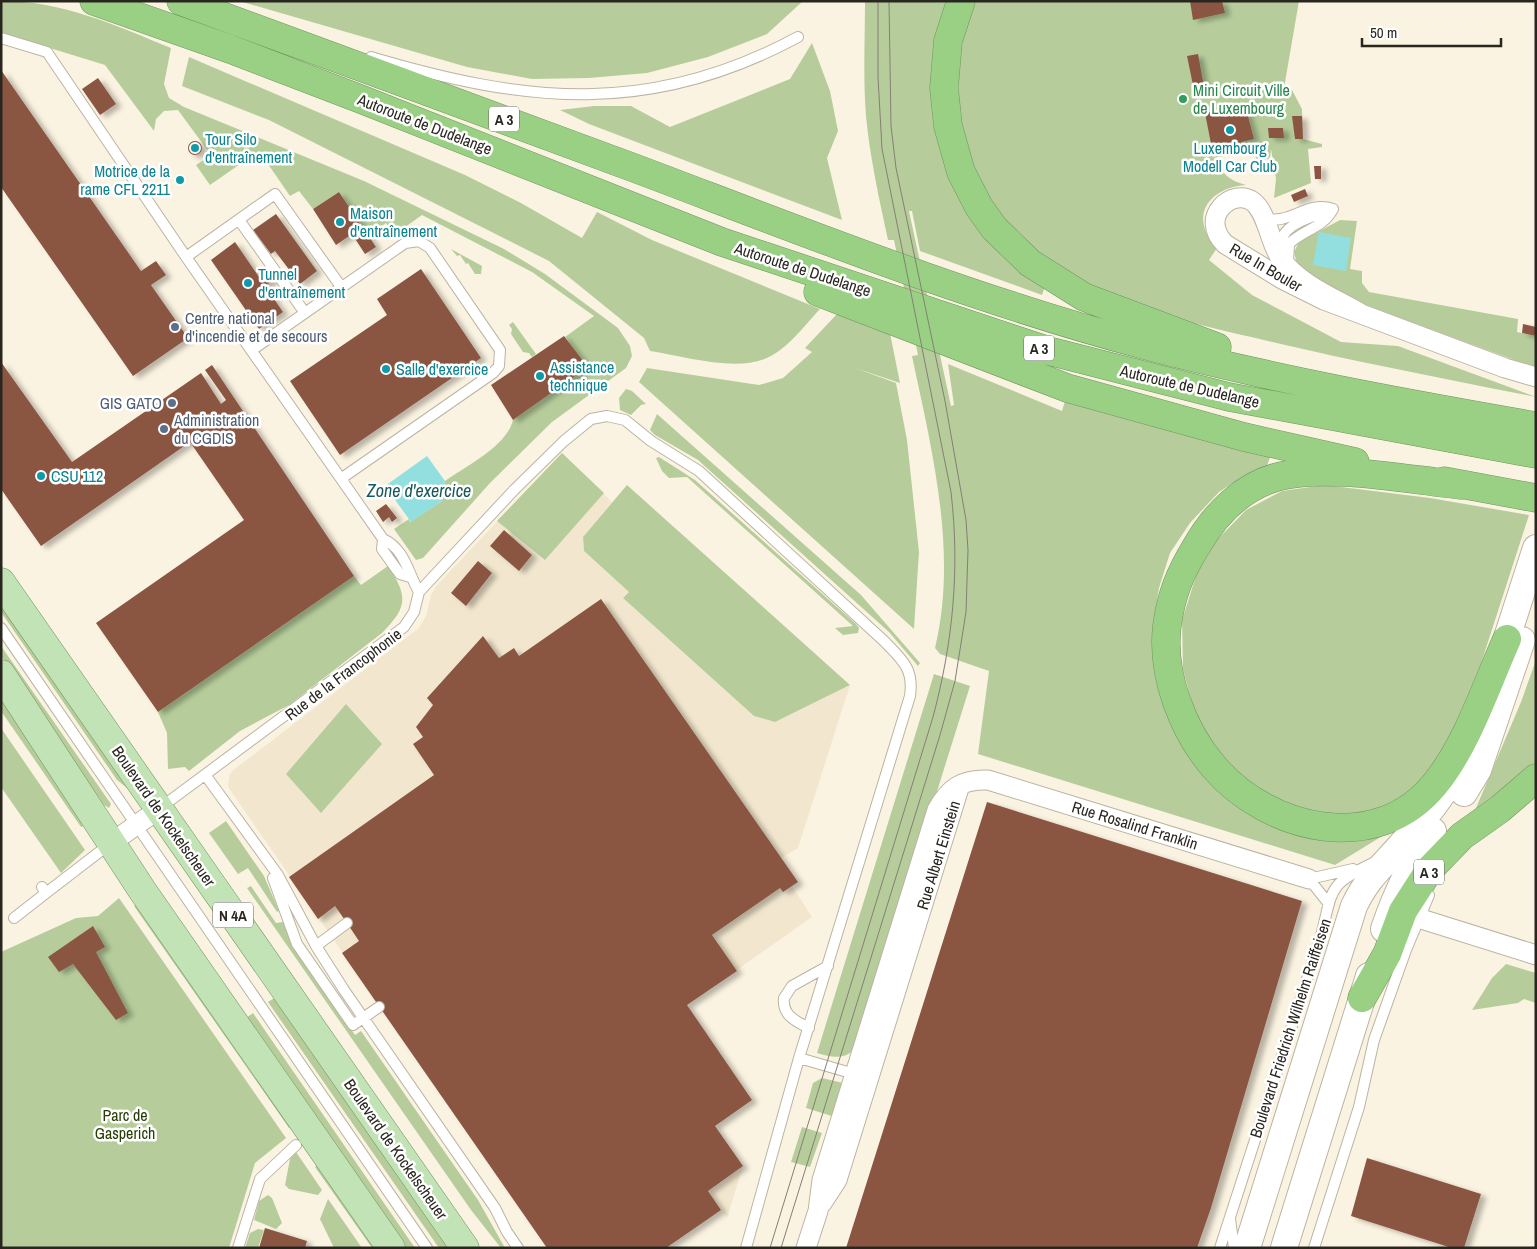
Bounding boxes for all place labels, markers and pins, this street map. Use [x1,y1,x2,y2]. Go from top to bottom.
place label: Mini Circuit Ville de Luxembourg [1193,79,1290,119]
marker: Mini Circuit Ville de Luxembourg [1177,93,1189,105]
marker: Luxembourg Modell Car Club [1224,124,1236,136]
place label: Tour Silo d'entraînement [205,128,292,168]
place label: Luxembourg Modell Car Club [1183,137,1277,177]
marker: Tour Silo d'entraînement [189,142,201,154]
place label: Motrice de la rame CFL 2211 [80,160,171,200]
marker: Motrice de la rame CFL 2211 [174,174,186,186]
place label: Maison d'entraînement [350,202,437,242]
marker: Maison d'entraînement [334,216,346,228]
place label: Tunnel d'entraînement [258,263,345,303]
marker: Tunnel d'entraînement [242,277,254,289]
place label: Centre national d'incendie et de secours [185,307,328,347]
marker: Centre national d'incendie et de secours [169,321,181,333]
place label: Assistance technique [549,356,614,396]
place label: Salle d'exercice [396,358,488,380]
marker: Salle d'exercice [380,363,392,375]
marker: Assistance technique [534,370,546,382]
place label: GIS GATO [100,392,162,414]
marker: GIS GATO [166,397,178,409]
place label: Administration du CGDIS [173,409,259,449]
marker: Administration du CGDIS [158,423,170,435]
place label: CSU 112 [51,465,103,487]
marker: CSU 112 [35,470,47,482]

